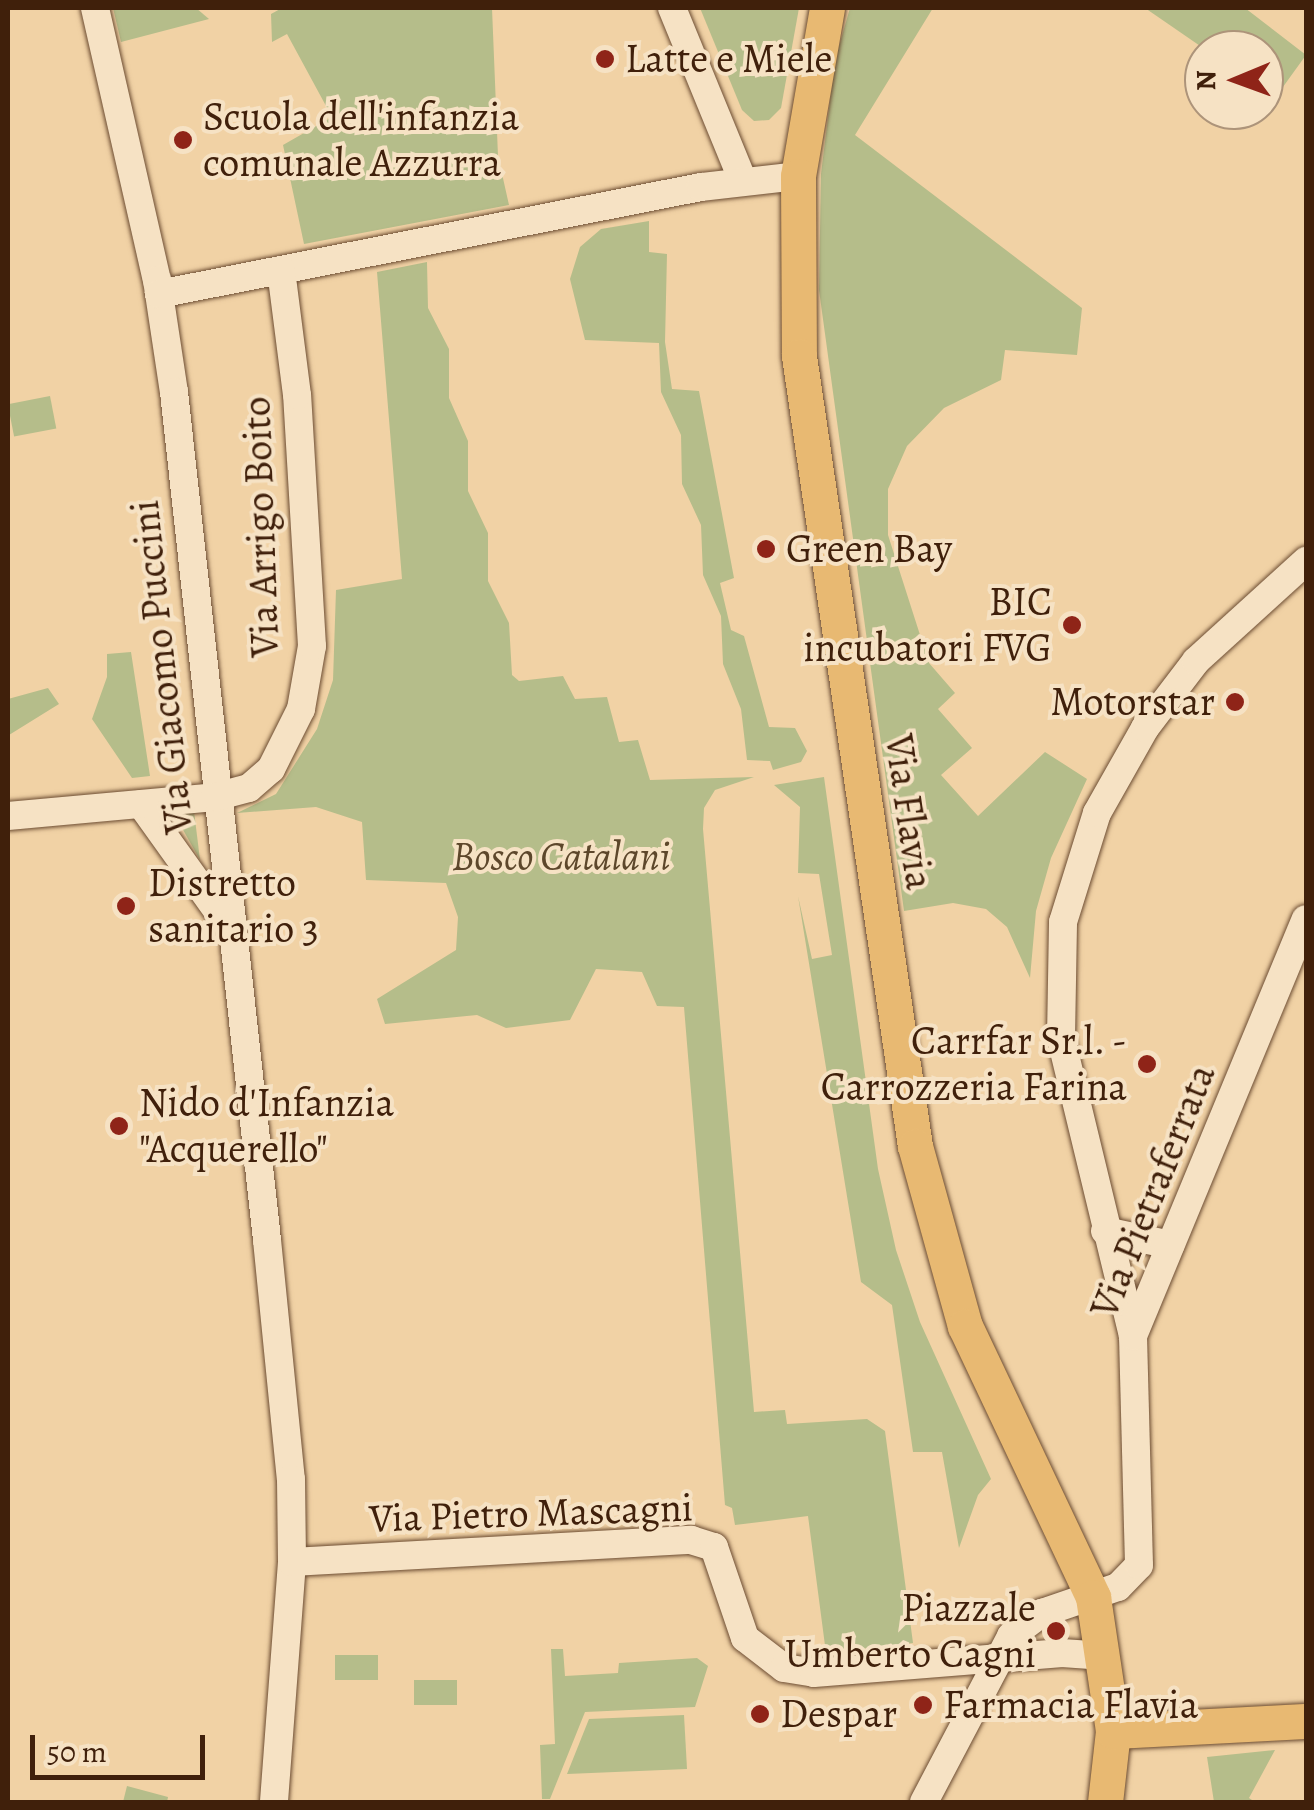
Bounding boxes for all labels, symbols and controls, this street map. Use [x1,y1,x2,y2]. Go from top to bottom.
north arrow [1184,30,1284,130]
place label: Latte e Miele [625,35,832,83]
marker: Latte e Miele [594,48,616,70]
text: N [1187,70,1225,91]
place label: Scuola dell'infanzia comunale Azzurra [203,93,519,187]
marker: Scuola dell'infanzia comunale Azzurra [172,129,194,151]
street label: Via Arrigo Boito [232,396,290,658]
street label: Via Giacomo Puccini [121,498,203,836]
place label: Green Bay [786,525,952,573]
marker: Green Bay [755,538,777,560]
place label: BIC incubatori FVG [803,578,1052,672]
marker: BIC incubatori FVG [1061,614,1083,636]
place label: Motorstar [1050,678,1215,726]
marker: Motorstar [1224,691,1246,713]
street label: Via Flavia [874,731,944,893]
park label: Bosco Catalani [452,833,670,881]
place label: Distretto sanitario 3 [148,859,319,953]
marker: Distretto sanitario 3 [113,893,139,919]
place label: Carrfar Sr.l. - Carrozzeria Farina [821,1017,1127,1111]
marker: Carrfar Sr.l. - Carrozzeria Farina [1136,1053,1158,1075]
street label: Via Pietraferrata [1080,1057,1226,1325]
place label: Nido d'Infanzia "Acquerello" [139,1079,394,1173]
marker: Nido d'Infanzia "Acquerello" [108,1115,130,1137]
street label: Via Pietro Mascagni [368,1483,694,1543]
place label: Piazzale Umberto Cagni [785,1584,1036,1678]
marker: Piazzale Umberto Cagni [1045,1620,1067,1642]
place label: Farmacia Flavia [943,1681,1198,1729]
place label: Despar [780,1690,897,1738]
marker: Farmacia Flavia [912,1694,934,1716]
marker: Despar [749,1703,771,1725]
scale bar [35,1715,210,1777]
text: 50 m [47,1732,107,1772]

